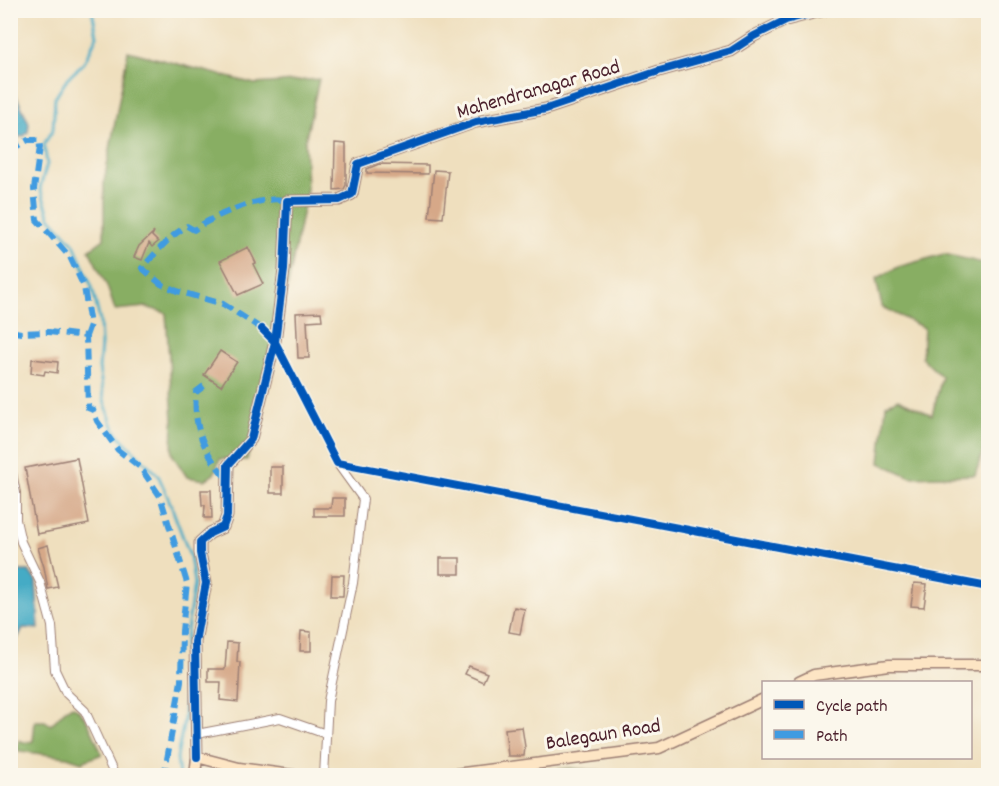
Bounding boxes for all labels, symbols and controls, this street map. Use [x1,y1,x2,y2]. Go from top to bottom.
street label: Mahendranagar Road [454,53,624,129]
legend [762,681,972,759]
text: Cycle path [816,695,887,720]
street label: Balegaun Road [544,712,663,760]
text: Path [816,725,848,750]

